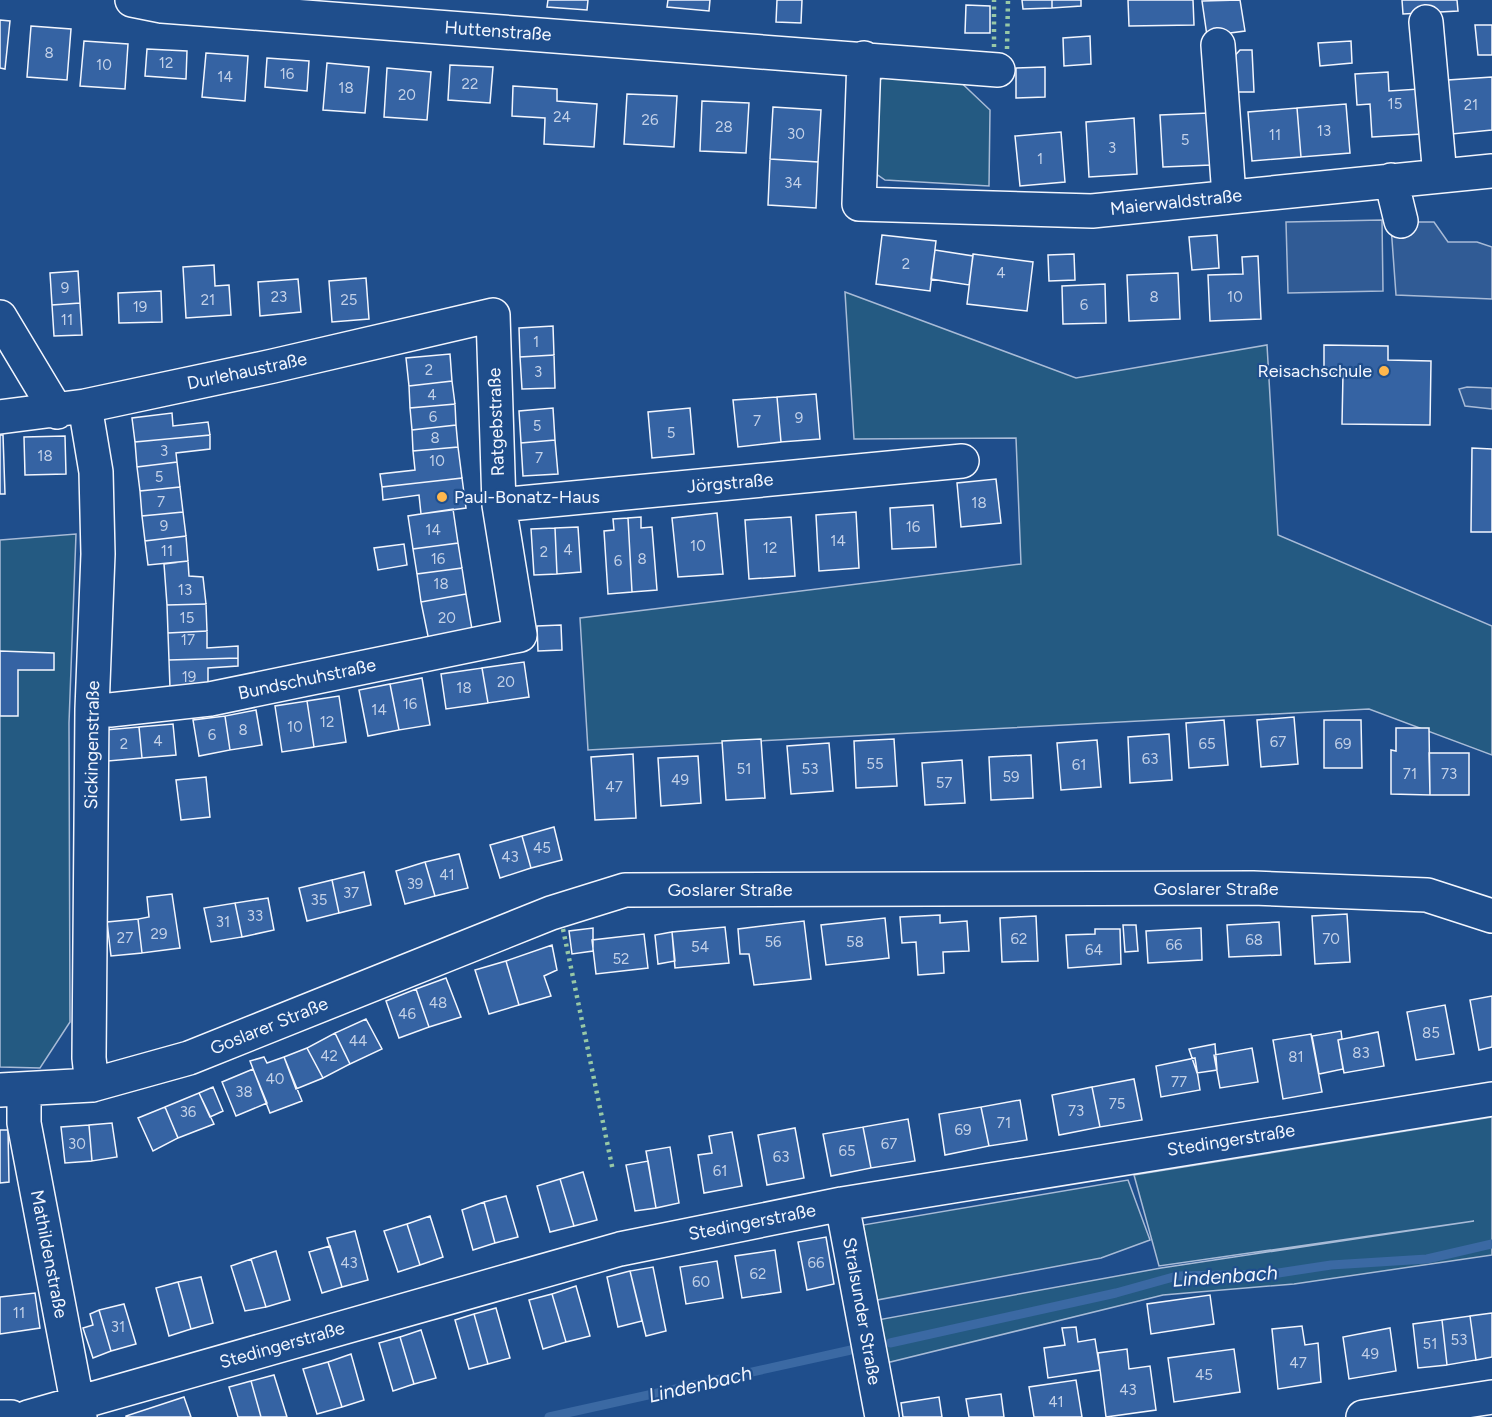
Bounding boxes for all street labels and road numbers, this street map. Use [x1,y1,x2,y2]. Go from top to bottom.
street label: Huttenstraße [444,16,553,46]
street label: Maierwaldstraße [1109,184,1243,220]
street label: Durlehaustraße [185,348,309,394]
street label: Ratgebstraße [483,367,509,477]
street label: Jörgstraße [686,468,774,498]
street label: Bundschuhstraße [236,654,378,704]
street label: Sickingenstraße [80,680,104,810]
street label: Goslarer Straße [1153,878,1279,900]
street label: Goslarer Straße [667,879,793,901]
street label: Goslarer Straße [207,992,331,1060]
street label: Stedingerstraße [1165,1119,1297,1161]
street label: Mathildenstraße [26,1188,72,1320]
street label: Stedingerstraße [686,1199,818,1245]
street label: Stralsunder Straße [838,1235,886,1387]
street label: Stedingerstraße [217,1317,347,1373]

